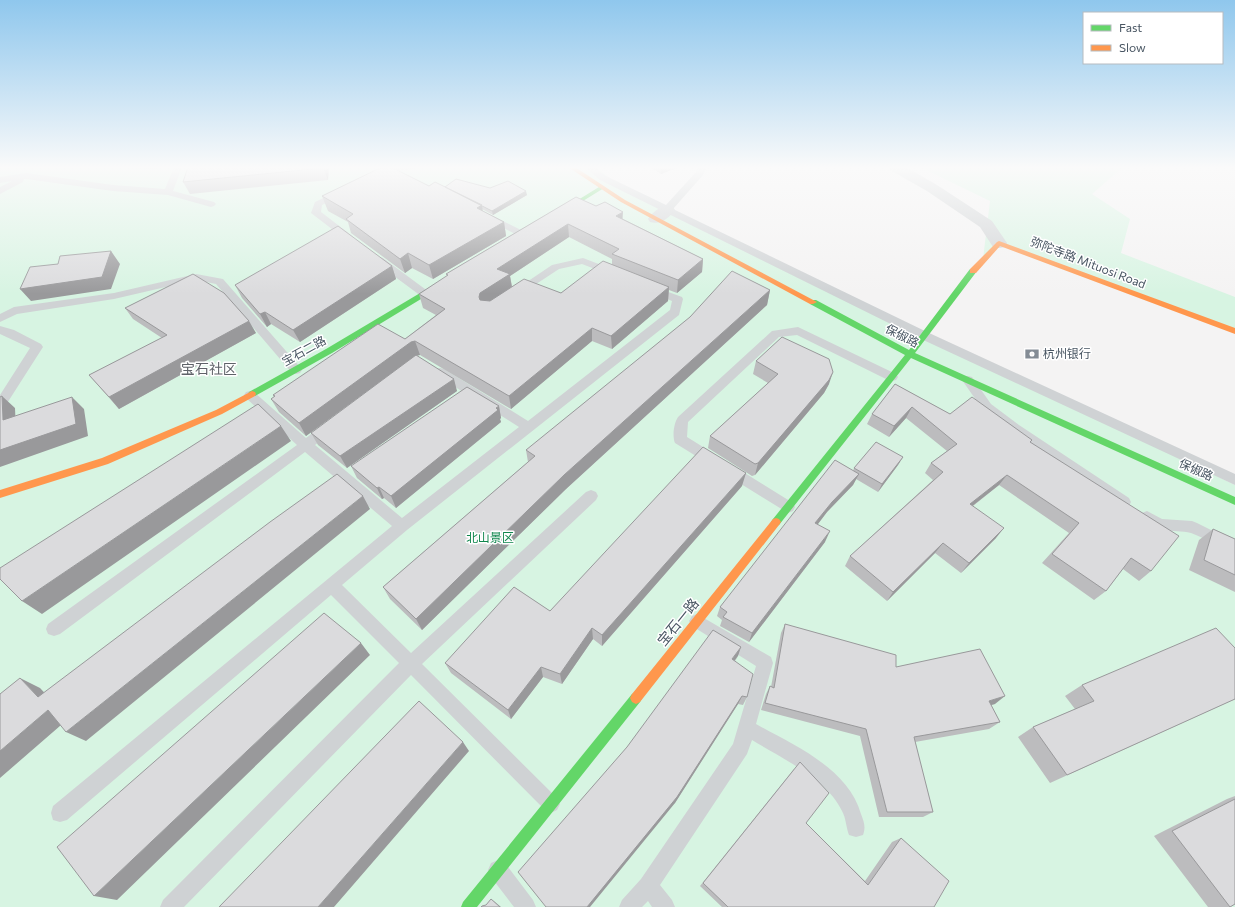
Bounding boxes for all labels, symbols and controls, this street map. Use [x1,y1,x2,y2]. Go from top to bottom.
legend [1083,12,1223,64]
text: Fast [1119,20,1142,34]
text: Slow [1119,40,1146,54]
street label: 弥陀寺路 Mituosi Road [1029,234,1148,291]
street label: 保俶路 [883,321,922,350]
street label: 宝石二路 [279,332,328,368]
bank icon: 杭州银行 [1024,346,1040,362]
place label: 杭州银行 [1043,346,1091,360]
district label: 宝石社区 [181,360,237,377]
street label: 保俶路 [1177,455,1216,483]
park label: 北山景区 [466,530,514,544]
street label: 宝石一路 [653,595,702,649]

